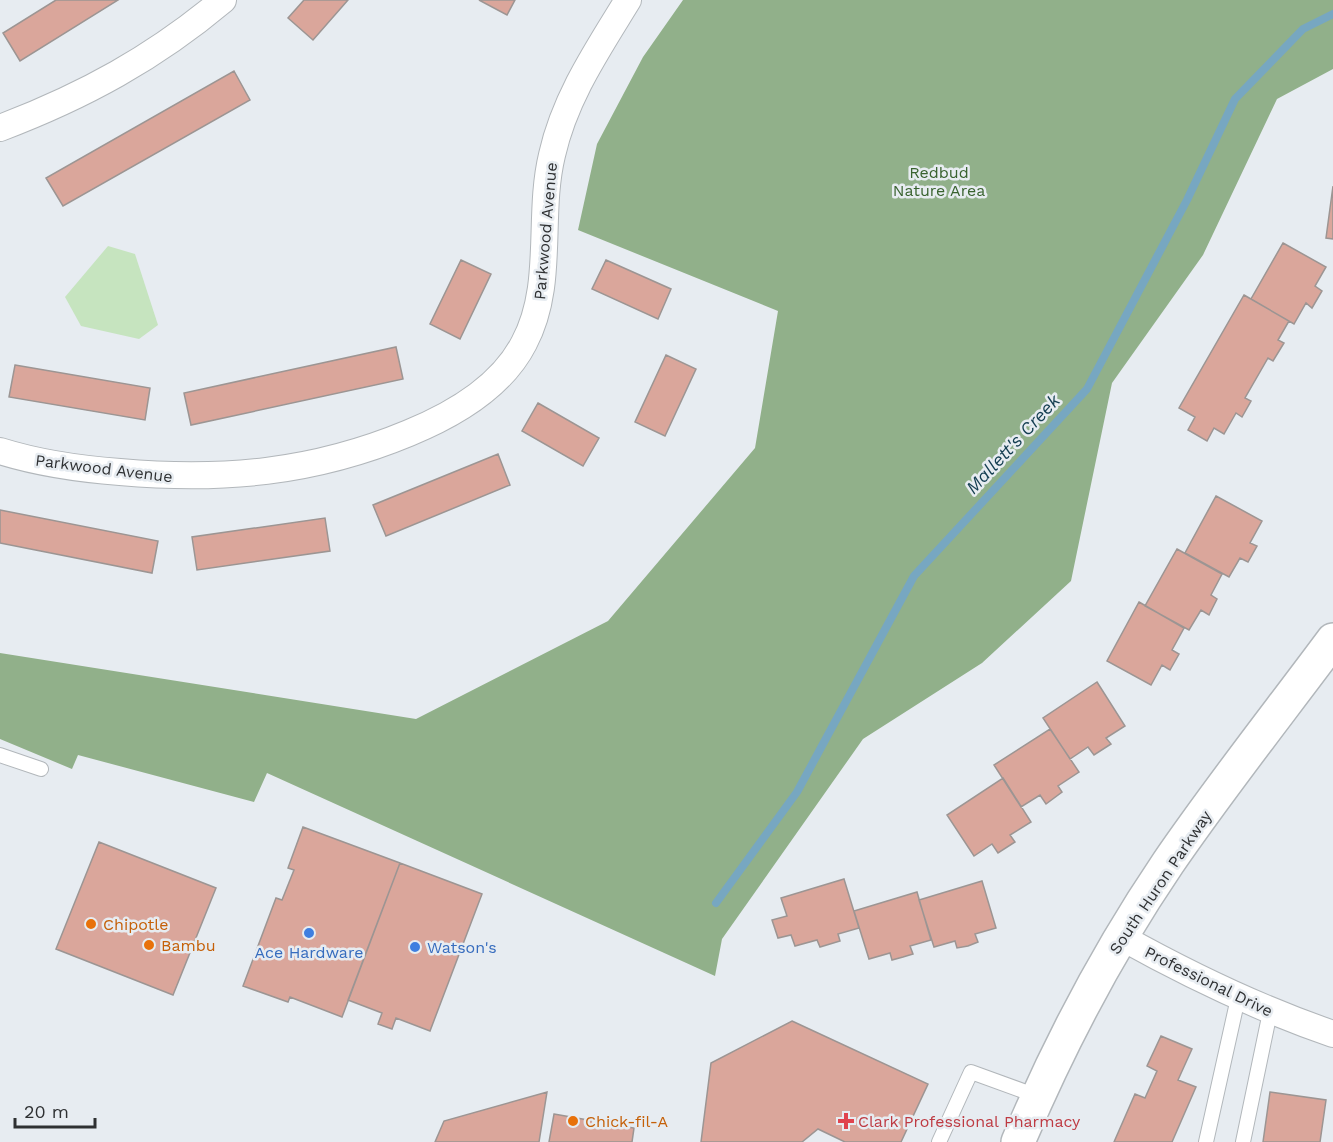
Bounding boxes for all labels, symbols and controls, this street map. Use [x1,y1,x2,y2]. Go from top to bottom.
street label: Parkwood Avenue [530,161,561,301]
park label: Redbud Nature Area [893,163,985,200]
water label: Mallett's Creek [961,389,1065,498]
street label: Parkwood Avenue [34,451,174,486]
street label: South Huron Parkway [1105,806,1216,958]
place label: Chipotle [103,915,168,934]
marker: Chipotle [84,917,98,931]
marker: Ace Hardware [302,926,316,940]
place label: Bambu [161,936,216,955]
marker: Bambu [142,938,156,952]
place label: Watson's [427,938,497,957]
marker: Watson's [408,940,422,954]
street label: Professional Drive [1142,942,1276,1021]
place label: Ace Hardware [255,943,363,962]
scale bar [15,1091,94,1129]
text: 20 m [24,1101,69,1122]
place label: Chick-fil-A [585,1112,669,1131]
place label: Clark Professional Pharmacy [858,1112,1081,1131]
marker: Chick-fil-A [566,1114,580,1128]
marker: Clark Professional Pharmacy [839,1114,853,1128]

